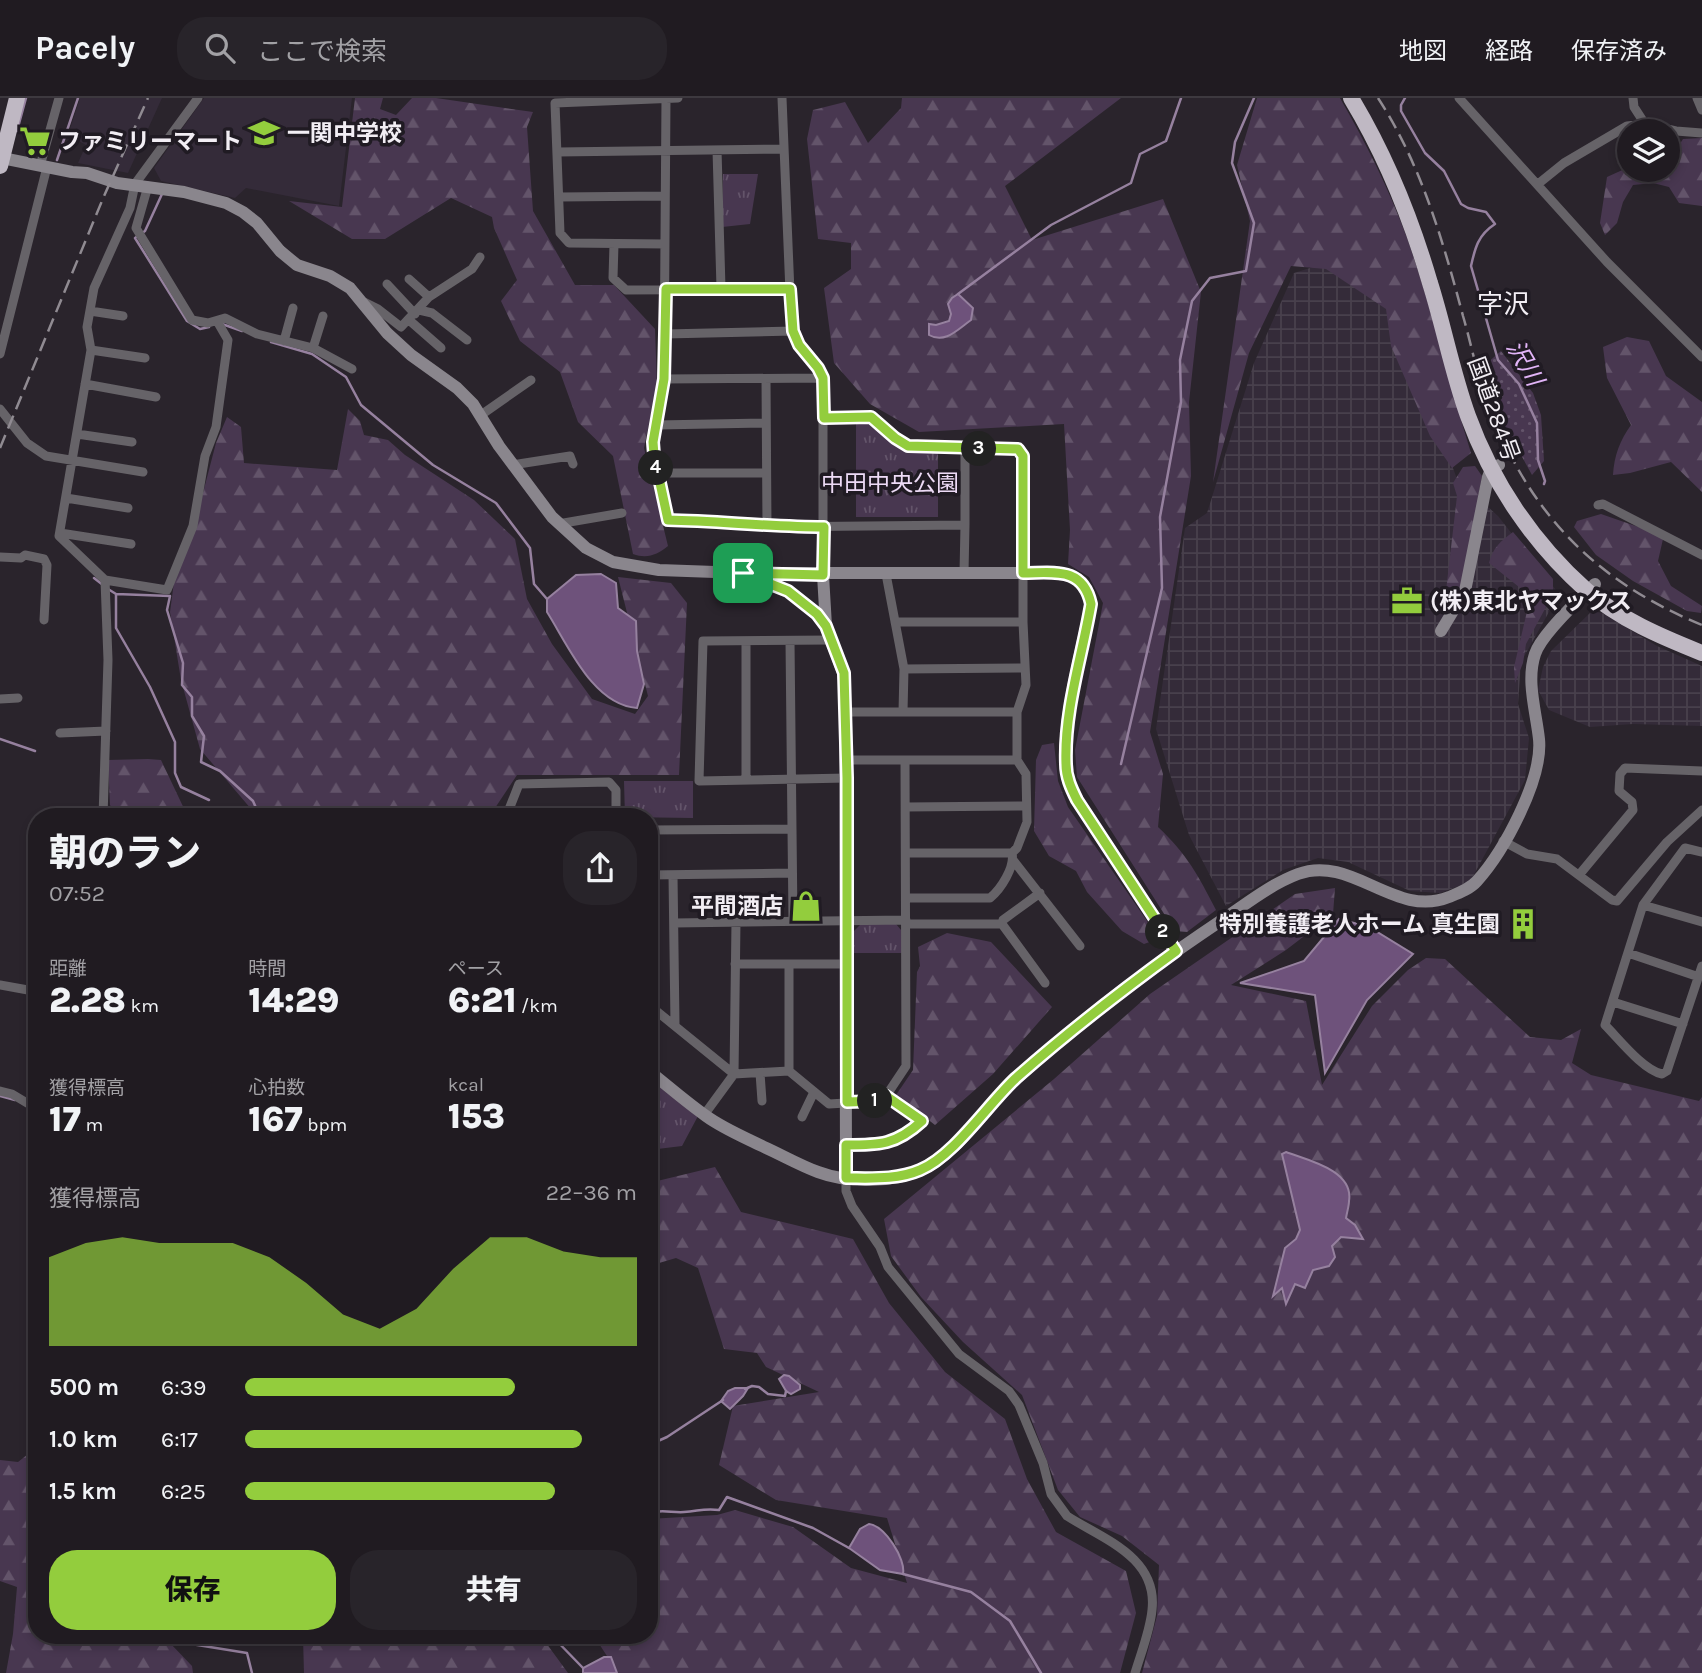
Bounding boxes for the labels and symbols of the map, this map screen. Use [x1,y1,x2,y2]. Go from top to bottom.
school or university icon: 一関中学校 [247,116,281,150]
place label: 一関中学校 [287,120,402,147]
supermarket icon: ファミリーマート [18,124,52,158]
place label: ファミリーマート [58,128,242,155]
district label: 字沢 [1477,289,1529,320]
water label: 沢川 [1501,335,1551,393]
street label: 国道284号 [1462,353,1525,465]
pin: 3 [962,432,996,466]
pin: 4 [638,450,674,486]
park label: 中田中央公園 [821,470,959,497]
pin [713,543,773,603]
office icon: (株)東北ヤマックス [1390,584,1424,618]
place label: (株)東北ヤマックス [1430,588,1632,615]
shop icon: 平間酒店 [789,889,823,923]
place label: 平間酒店 [691,893,783,920]
building icon: 特別養護老人ホーム 真生園 [1506,907,1540,941]
place label: 特別養護老人ホーム 真生園 [1219,911,1500,938]
pin: 2 [1146,914,1180,950]
pin: 1 [858,1084,892,1118]

